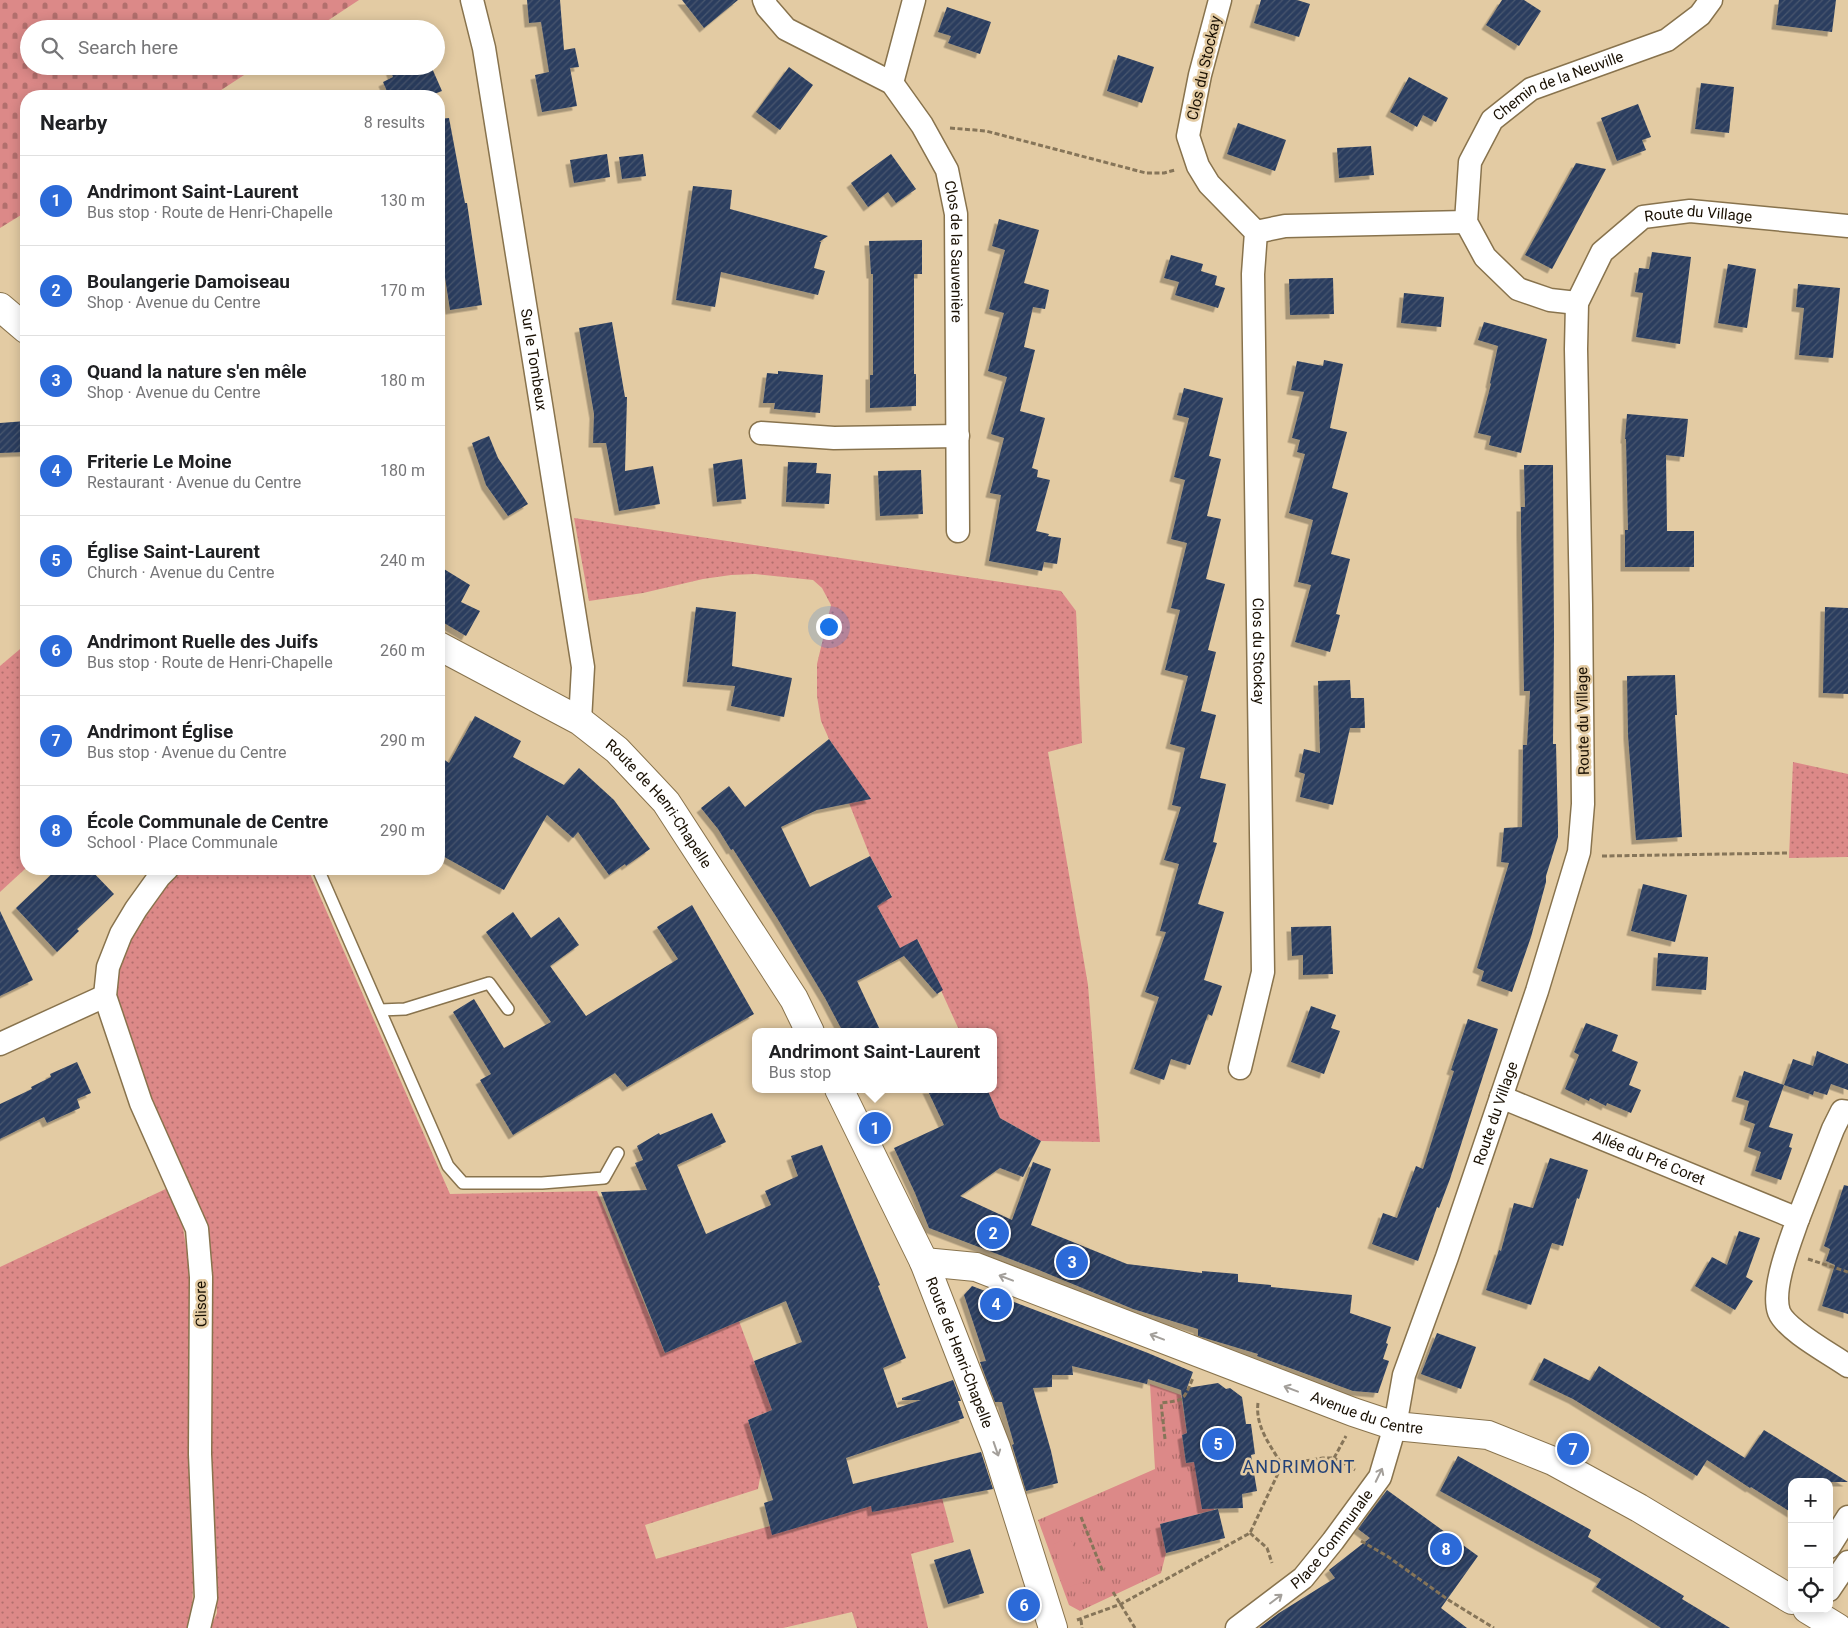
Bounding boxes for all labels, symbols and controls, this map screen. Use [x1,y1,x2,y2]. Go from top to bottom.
street label: Clos du Stockay [1183,14,1225,122]
search box [20,20,445,75]
icon: search [38,34,66,62]
text: Search here [78,36,178,59]
street label: Chemin de la Neuville [1489,47,1626,125]
text: Nearby [40,111,107,135]
text: 8 results [364,113,425,132]
street label: Clos de la Sauvenière [940,179,966,323]
text: Andrimont Saint-Laurent [87,180,298,203]
text: 1 [51,191,61,210]
text: 130 m [380,191,425,210]
street label: Route du Village [1643,202,1753,226]
text: Bus stop · Route de Henri-Chapelle [87,203,333,222]
text: Boulangerie Damoiseau [87,270,290,293]
text: 2 [51,281,61,300]
text: 170 m [380,281,425,300]
text: Shop · Avenue du Centre [87,293,260,312]
street label: Sur le Tombeux [517,307,551,412]
text: Quand la nature s'en mêle [87,360,306,383]
text: 3 [51,371,61,390]
text: 180 m [380,371,425,390]
text: Shop · Avenue du Centre [87,383,260,402]
text: Friterie Le Moine [87,450,231,473]
text: 4 [51,461,61,480]
text: 180 m [380,461,425,480]
text: Restaurant · Avenue du Centre [87,473,301,492]
text: Église Saint-Laurent [87,540,260,563]
text: 5 [51,551,61,570]
text: 240 m [380,551,425,570]
text: Church · Avenue du Centre [87,563,274,582]
street label: Clos du Stockay [1249,598,1268,705]
your location [816,614,842,640]
text: Andrimont Ruelle des Juifs [87,630,318,653]
text: 6 [51,641,61,660]
text: 260 m [380,641,425,660]
text: Bus stop · Route de Henri-Chapelle [87,653,333,672]
street label: Route du Village [1573,667,1593,775]
text: Andrimont Église [87,720,233,743]
text: 7 [51,731,61,750]
text: 290 m [380,731,425,750]
street label: Route de Henri-Chapelle [602,735,716,872]
text: Bus stop · Avenue du Centre [87,743,286,762]
text: École Communale de Centre [87,810,328,833]
text: 8 [51,821,61,840]
text: 290 m [380,821,425,840]
text: School · Place Communale [87,833,278,852]
popup [752,1028,997,1093]
text: Andrimont Saint-Laurent [769,1040,980,1063]
street label: Route du Village [1470,1059,1521,1168]
text: Bus stop [769,1063,831,1082]
pin: 1 [859,1109,891,1147]
street label: Allée du Pré Coret [1590,1127,1708,1189]
pin: 2 [977,1214,1009,1252]
pin: 3 [1056,1243,1088,1281]
one-way arrow [999,1273,1014,1282]
street label: Route de Henri-Chapelle [922,1275,997,1431]
street label: Clisore [192,1281,210,1327]
pin: 4 [980,1285,1012,1323]
one-way arrow [1150,1332,1165,1341]
one-way arrow [1284,1383,1299,1393]
street label: Avenue du Centre [1308,1388,1424,1438]
pin: 5 [1202,1425,1234,1463]
pin: 7 [1557,1430,1589,1468]
one-way arrow [992,1441,1001,1456]
district label: ANDRIMONT [1243,1456,1355,1477]
one-way arrow [1374,1468,1384,1483]
map controls [1788,1478,1833,1613]
button: + [1788,1478,1833,1523]
street label: Place Communale [1287,1486,1377,1593]
button: − [1788,1523,1833,1568]
pin: 8 [1430,1530,1462,1568]
button: locate [1788,1568,1833,1613]
pin: 6 [1008,1586,1040,1624]
one-way arrow [1269,1593,1282,1604]

